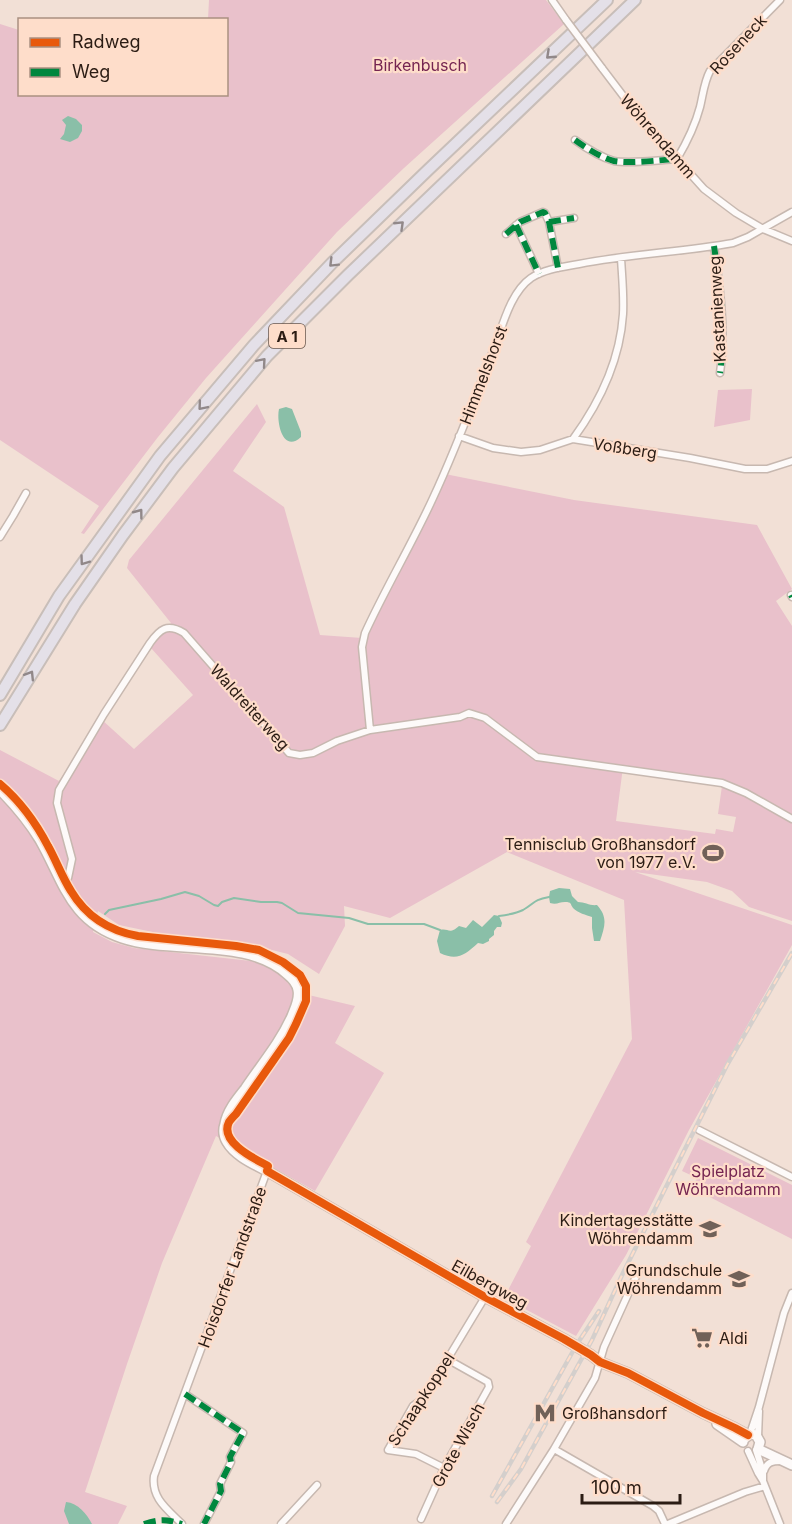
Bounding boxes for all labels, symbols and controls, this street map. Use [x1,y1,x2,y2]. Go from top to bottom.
street label: Roseneck [705,10,771,78]
legend [18,18,228,96]
text: Radweg [72,31,141,52]
one-way arrow [546,48,556,59]
park label: Birkenbusch [373,55,467,75]
text: Weg [72,61,110,82]
street label: Wöhrendamm [616,90,700,182]
one-way arrow [394,221,404,232]
one-way arrow [330,255,341,266]
street label: Kastanienweg [704,255,730,363]
street label: Himmelshorst [455,323,511,427]
road number: A 1 [269,324,305,348]
one-way arrow [255,358,266,369]
one-way arrow [198,399,209,410]
street label: Voßberg [592,433,658,463]
one-way arrow [132,509,143,520]
one-way arrow [80,555,91,566]
street label: Waldreiterweg [206,660,294,754]
one-way arrow [23,671,35,681]
place label: Tennisclub Großhansdorf von 1977 e.V. [505,834,696,872]
sports icon: Tennisclub Großhansdorf von 1977 e.V. [701,841,725,865]
park label: Spielplatz Wöhrendamm [675,1161,781,1199]
street label: Hoisdorfer Landstraße [194,1184,270,1350]
place label: Kindertagesstätte Wöhrendamm [559,1210,693,1248]
school or university icon: Kindertagesstätte Wöhrendamm [698,1217,722,1241]
street label: Eilbergweg [448,1255,532,1313]
place label: Grundschule Wöhrendamm [617,1260,722,1298]
school or university icon: Grundschule Wöhrendamm [727,1267,751,1291]
supermarket icon: Aldi [690,1326,714,1350]
place label: Aldi [719,1328,748,1348]
street label: Schaapkoppel [383,1348,459,1450]
street label: Grote Wisch [427,1399,489,1491]
metro station icon: Großhansdorf [533,1401,557,1425]
place label: Großhansdorf [562,1403,667,1423]
scale bar [582,1467,680,1505]
text: 100 m [591,1477,642,1498]

